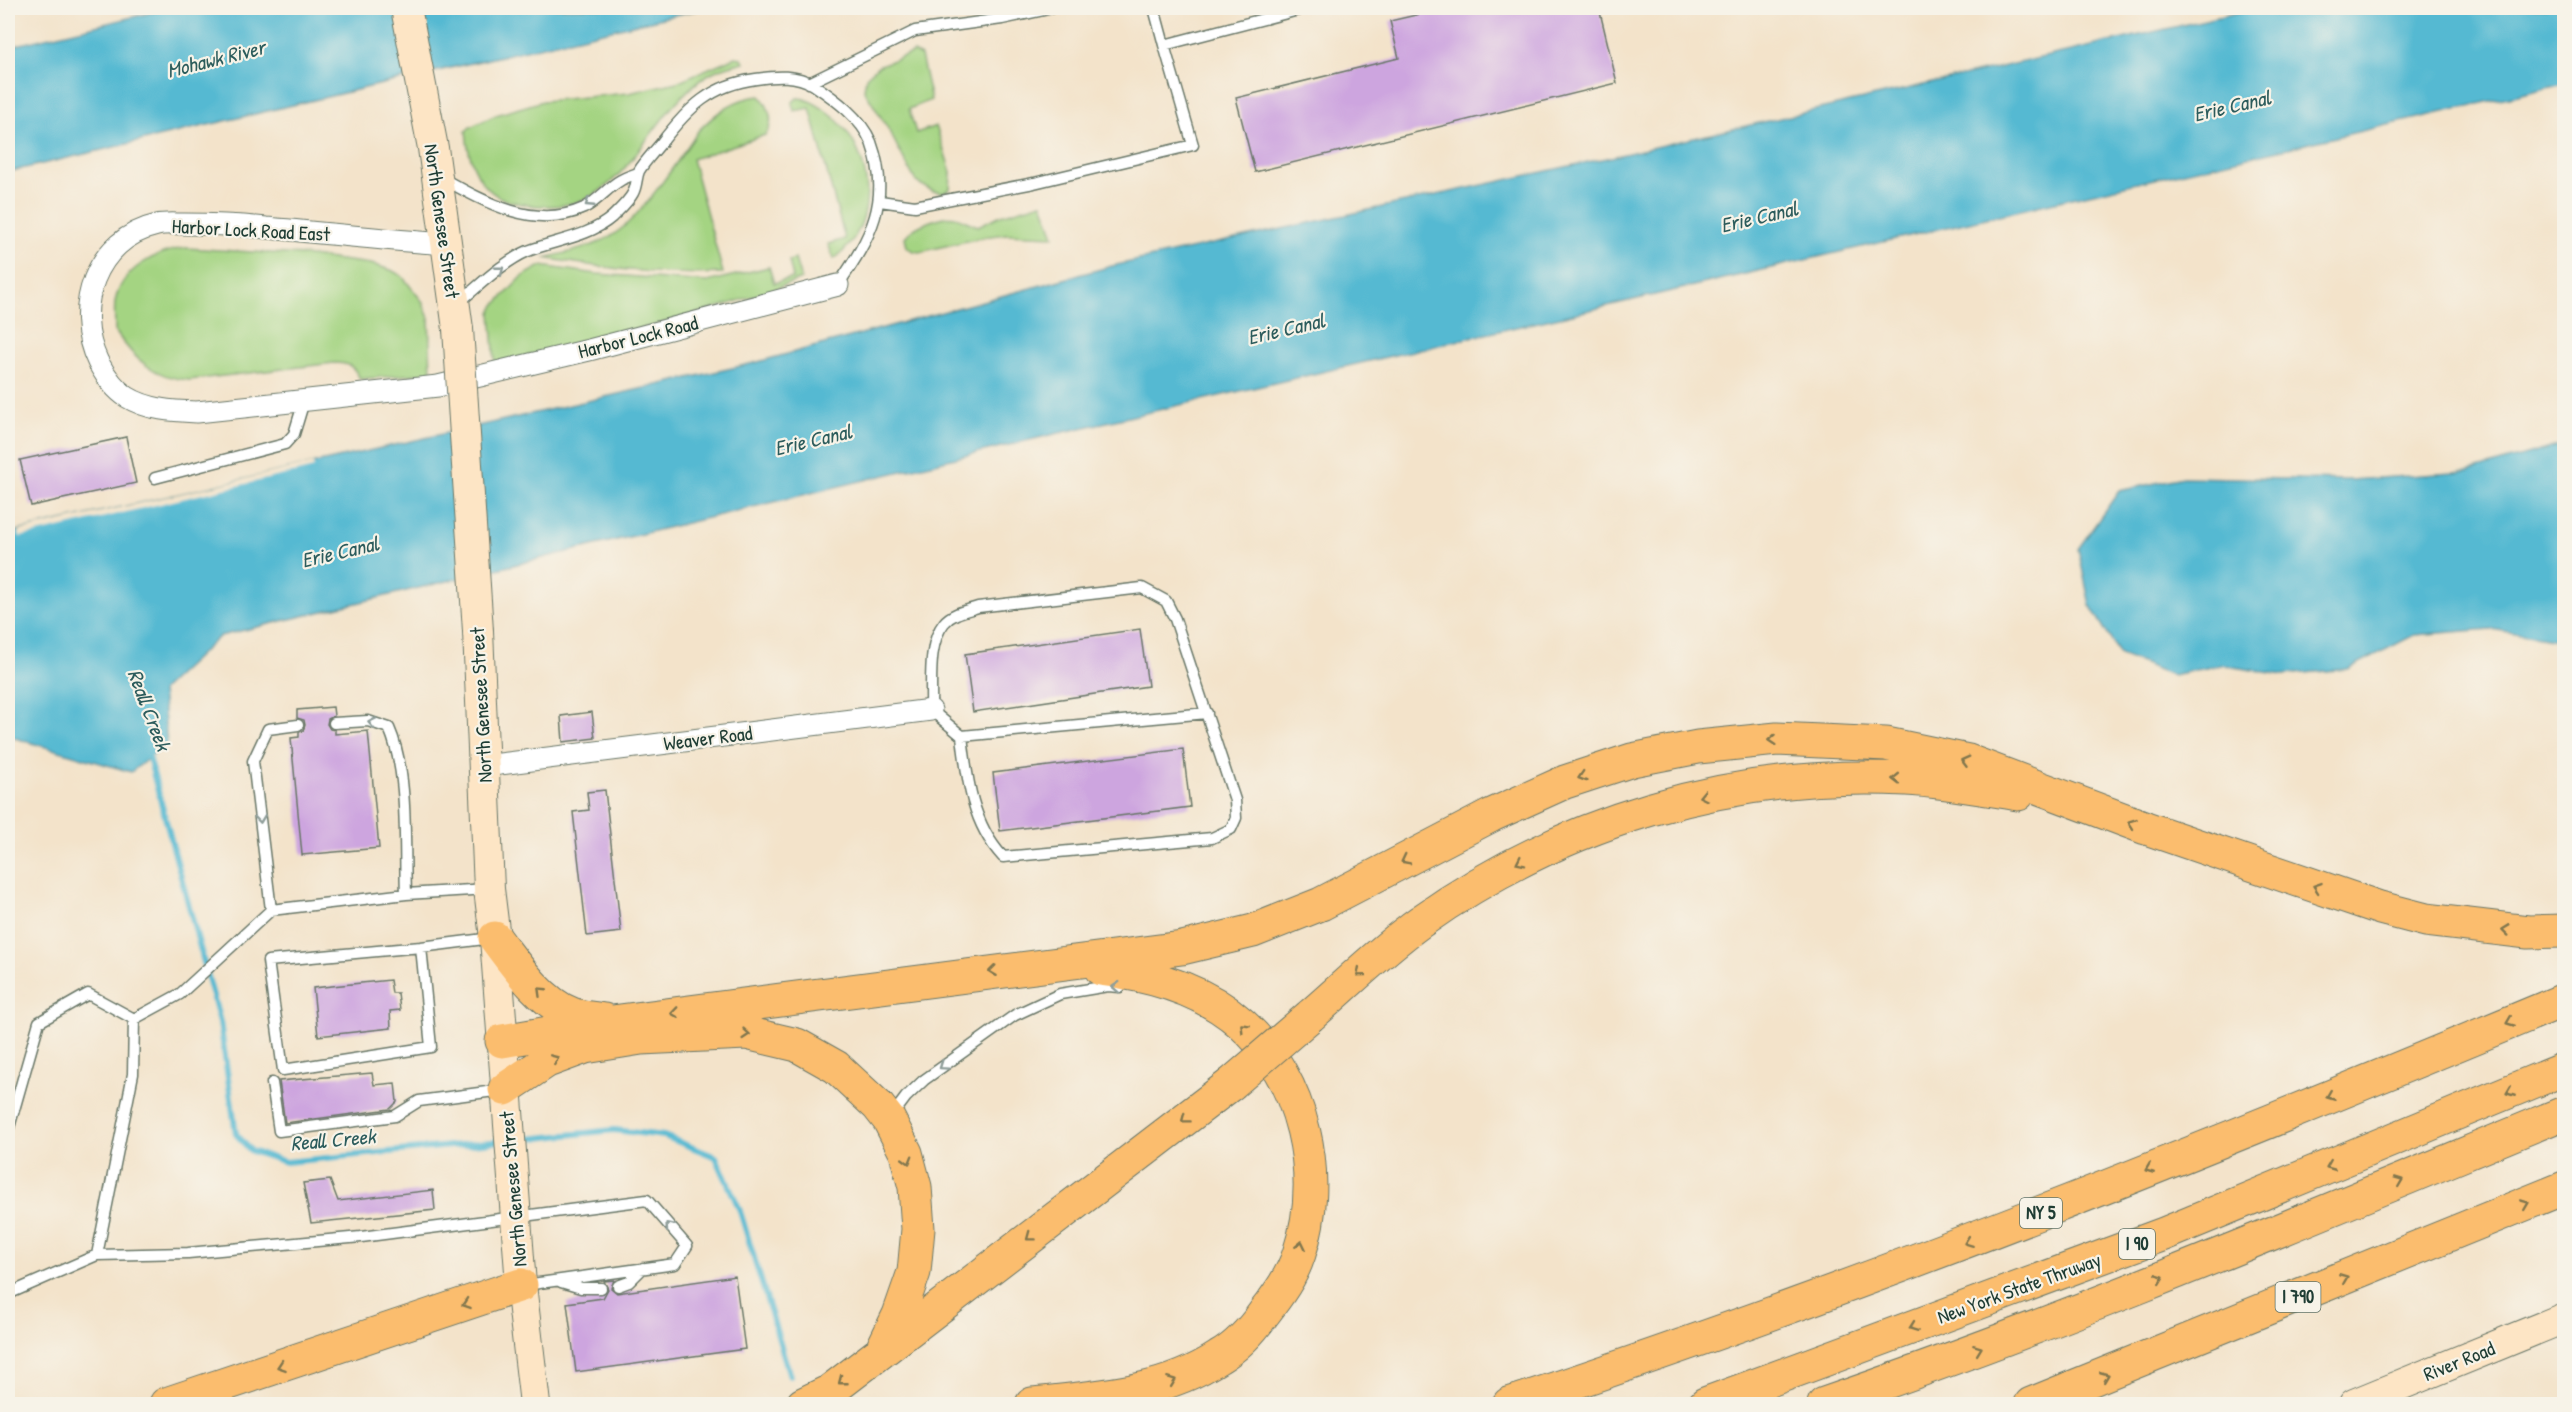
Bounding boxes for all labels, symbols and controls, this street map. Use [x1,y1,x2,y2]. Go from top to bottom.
water label: Mohawk River [164,32,271,85]
water label: Erie Canal [2190,82,2275,128]
street label: North Genesee Street [418,142,467,301]
water label: Erie Canal [1717,193,1802,239]
one-way arrow [585,196,595,208]
street label: Harbor Lock Road East [171,212,332,247]
one-way arrow [493,266,504,277]
water label: Erie Canal [1244,305,1329,351]
street label: Harbor Lock Road [575,309,701,364]
water label: Erie Canal [771,416,856,462]
water label: Erie Canal [298,528,383,574]
street label: North Genesee Street [463,626,498,783]
water label: Reall Creek [121,665,179,757]
one-way arrow [367,717,377,730]
street label: Weaver Road [662,719,754,756]
one-way arrow [1768,733,1777,746]
one-way arrow [1960,756,1971,768]
one-way arrow [1577,769,1588,782]
one-way arrow [1892,773,1901,785]
one-way arrow [1698,789,1708,802]
one-way arrow [253,814,265,823]
one-way arrow [2127,818,2138,831]
one-way arrow [1401,853,1412,864]
one-way arrow [1516,855,1526,866]
one-way arrow [2312,881,2323,894]
one-way arrow [2502,924,2511,936]
one-way arrow [989,965,998,977]
one-way arrow [1356,965,1367,976]
one-way arrow [1112,981,1121,994]
one-way arrow [537,988,548,999]
one-way arrow [671,1007,680,1019]
one-way arrow [2506,1015,2517,1027]
one-way arrow [1240,1024,1251,1034]
one-way arrow [742,1027,751,1040]
one-way arrow [548,1054,559,1066]
one-way arrow [938,1059,949,1070]
one-way arrow [2506,1085,2517,1097]
one-way arrow [2325,1089,2336,1101]
street label: North Genesee Street [492,1109,533,1268]
one-way arrow [1181,1112,1192,1123]
water label: Reall Creek [289,1121,379,1158]
one-way arrow [901,1154,913,1165]
one-way arrow [2325,1159,2336,1171]
one-way arrow [2144,1162,2155,1174]
one-way arrow [2392,1176,2403,1188]
road number: NY 5 [2020,1198,2062,1228]
one-way arrow [2518,1199,2529,1211]
one-way arrow [666,1222,677,1233]
road number: I 90 [2119,1229,2155,1259]
one-way arrow [1025,1230,1036,1241]
one-way arrow [1963,1235,1974,1247]
one-way arrow [1294,1240,1307,1250]
street label: New York State Thruway [1933,1245,2104,1330]
one-way arrow [2153,1273,2164,1285]
one-way arrow [2338,1273,2349,1285]
road number: I 790 [2276,1282,2320,1312]
one-way arrow [461,1297,472,1309]
one-way arrow [1908,1320,1919,1332]
street label: River Road [2419,1334,2499,1387]
one-way arrow [1972,1344,1983,1357]
one-way arrow [276,1359,287,1371]
one-way arrow [2099,1371,2110,1383]
one-way arrow [837,1374,848,1385]
one-way arrow [1166,1375,1177,1388]

